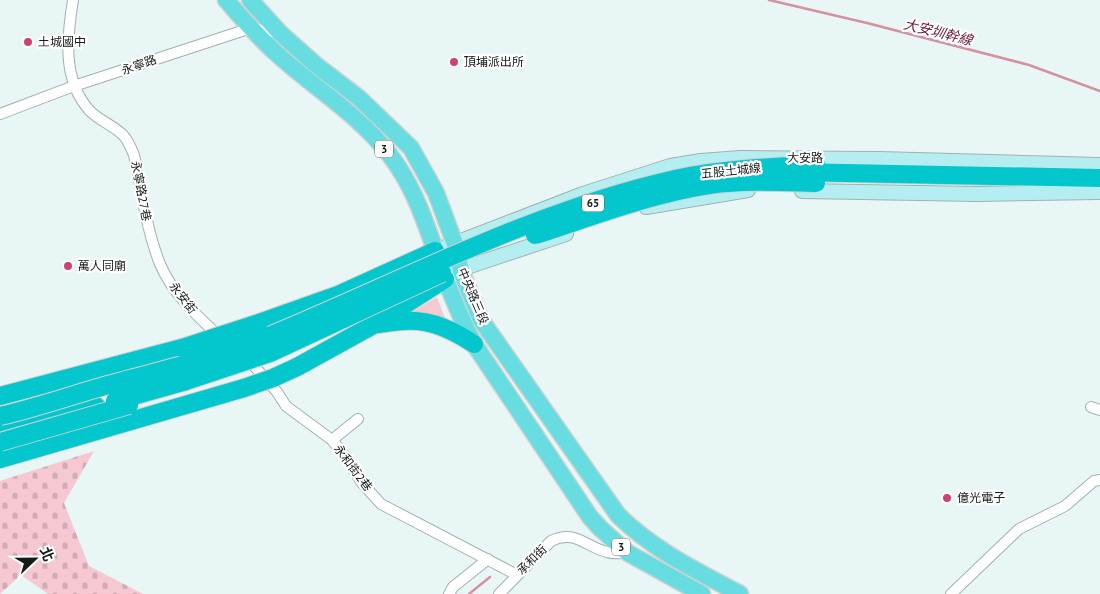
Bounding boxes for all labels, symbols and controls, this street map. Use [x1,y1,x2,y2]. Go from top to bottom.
water label: 大安圳幹線 [902,15,976,50]
place label: 土城國中 [38,34,86,49]
marker: 土城國中 [22,36,34,48]
street label: 永寧路 [119,52,158,77]
place label: 頂埔派出所 [464,54,524,69]
marker: 頂埔派出所 [448,56,460,68]
road number: 3 [375,140,393,158]
street label: 大安路 [787,150,823,165]
street label: 永寧路27巷 [128,159,155,222]
street label: 五股土城線 [700,160,762,181]
road number: 65 [582,194,604,212]
place label: 萬人同廟 [78,258,126,273]
marker: 萬人同廟 [62,260,74,272]
street label: 中央路三段 [455,265,492,326]
street label: 永安街 [166,279,200,316]
street label: 永和街2巷 [331,441,376,494]
place label: 億光電子 [957,490,1005,505]
marker: 億光電子 [941,492,953,504]
north arrow [10,534,60,584]
road number: 3 [612,538,630,556]
street label: 承和街 [514,542,550,578]
text: 北 [36,544,58,564]

